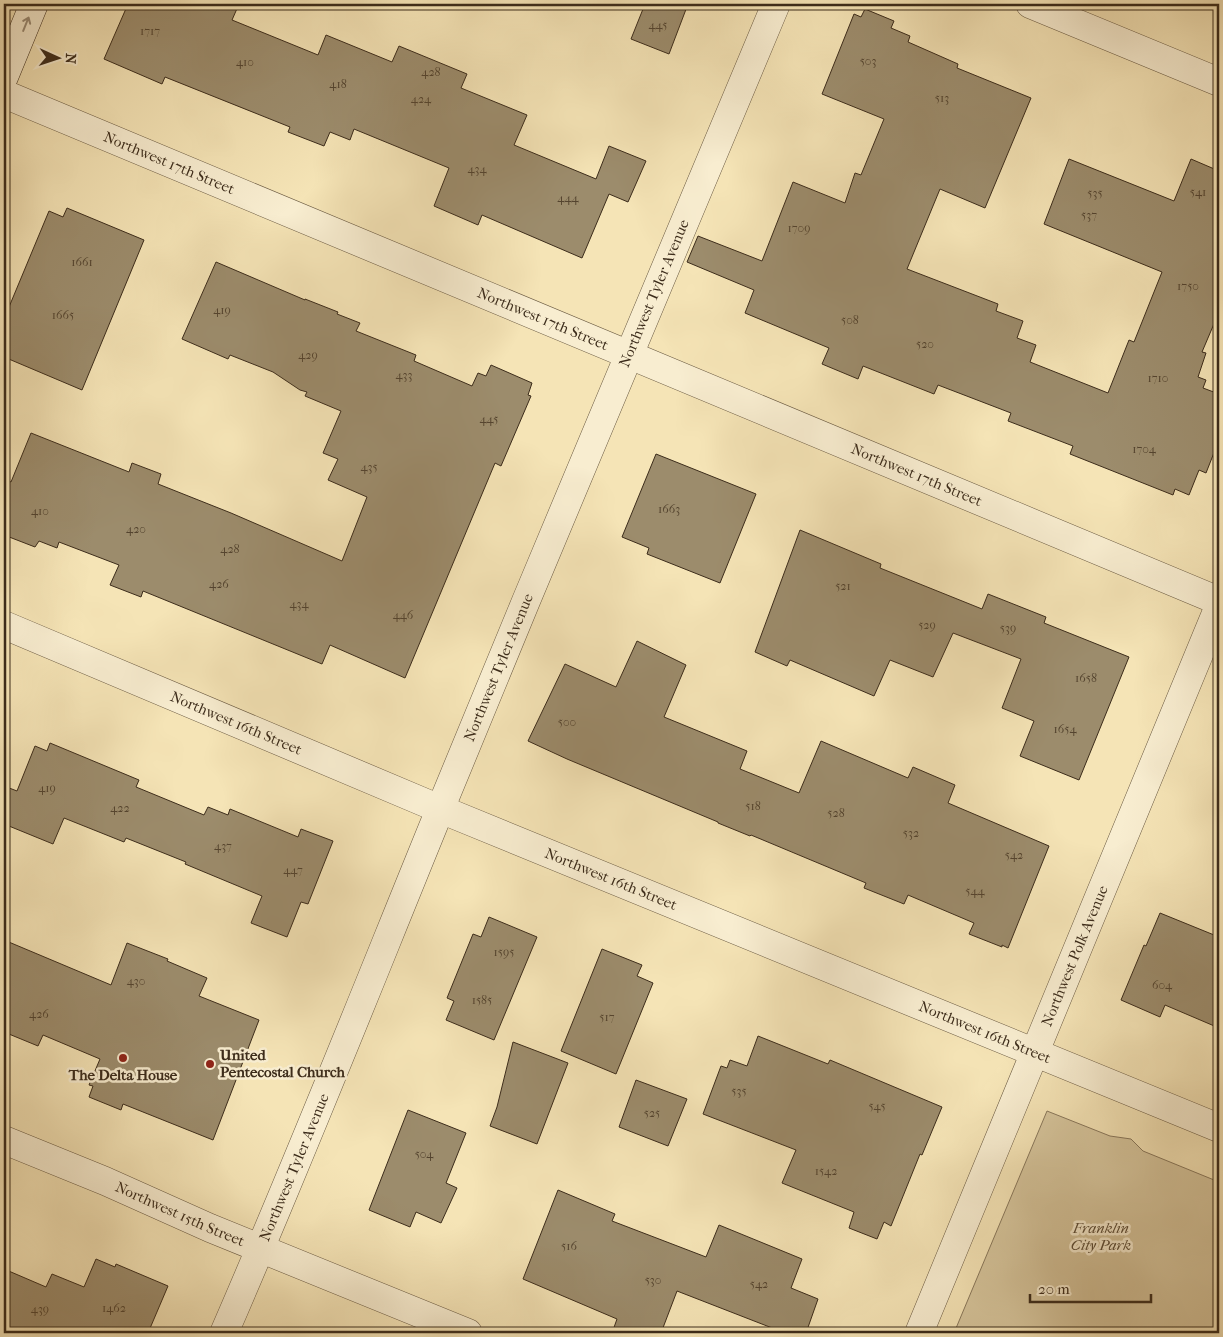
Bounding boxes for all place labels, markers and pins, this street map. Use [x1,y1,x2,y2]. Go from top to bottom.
place label: United Pentecostal Church [219,1046,346,1081]
marker: The Delta House [117,1052,129,1064]
marker: United Pentecostal Church [204,1058,216,1070]
place label: The Delta House [68,1066,178,1084]

